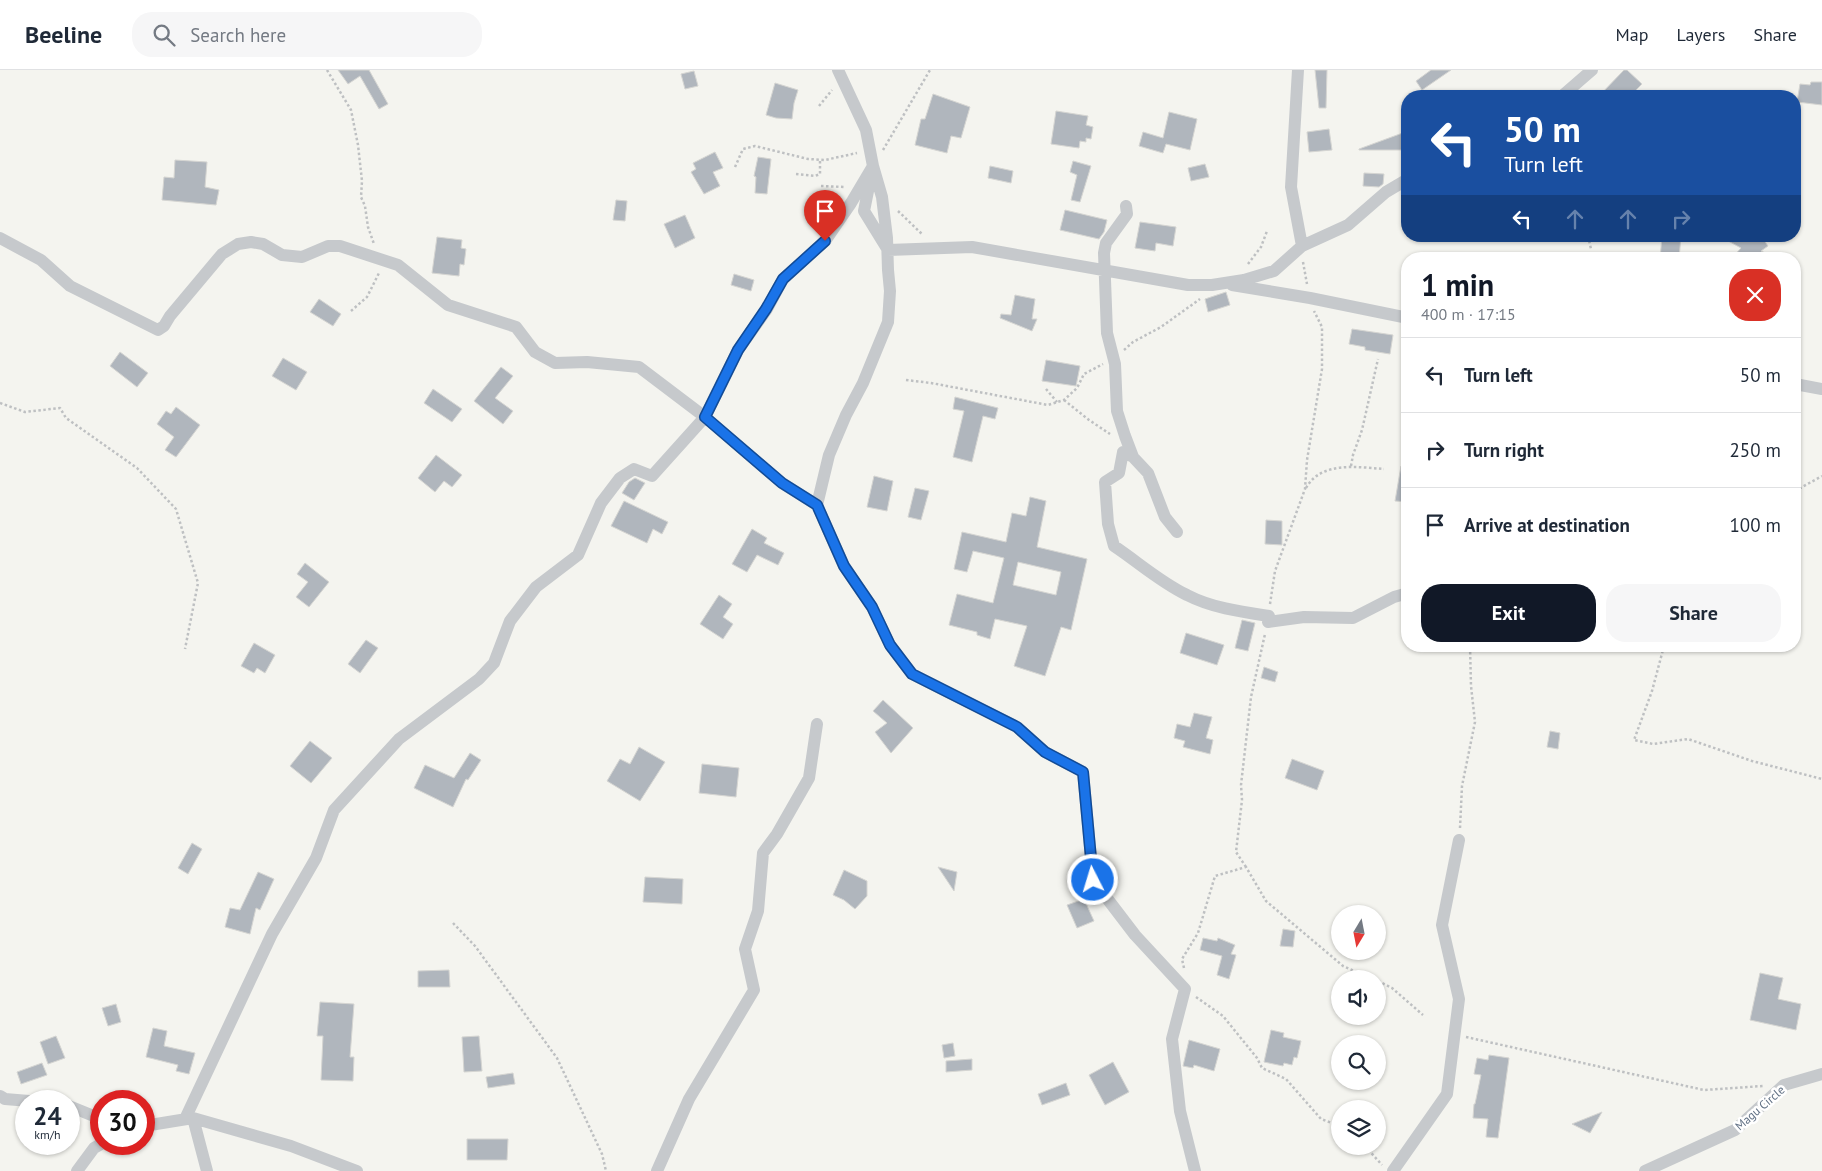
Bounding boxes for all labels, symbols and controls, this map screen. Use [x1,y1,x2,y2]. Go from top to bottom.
search box [132,12,482,57]
text: Beeline [25,19,102,50]
icon: search [150,21,178,49]
text: Search here [190,23,286,47]
text: Map [1616,23,1648,46]
text: Layers [1676,23,1725,46]
text: Share [1753,23,1797,46]
text: 50 m [1504,106,1581,152]
icon: left [1421,110,1486,175]
text: Turn left [1504,150,1583,178]
pin [804,190,846,241]
icon: arrive [811,197,839,225]
icon: left [1508,205,1536,233]
icon: ahead [1561,205,1589,233]
icon: ahead [1614,205,1642,233]
icon: right [1667,205,1695,233]
text: 1 min [1421,265,1494,304]
button: close [1729,269,1781,321]
text: 400 m · 17:15 [1421,304,1516,324]
icon: left [1421,361,1449,389]
text: Turn left [1464,363,1533,387]
text: 50 m [1740,363,1781,387]
icon: right [1421,436,1449,464]
text: Turn right [1464,438,1544,462]
text: 250 m [1729,438,1781,462]
icon: arrive [1421,511,1449,539]
text: Arrive at destination [1464,513,1630,537]
text: 100 m [1729,513,1781,537]
button: Exit [1421,584,1596,642]
button: Share [1606,584,1781,642]
position arrow [1066,853,1118,905]
north arrow [1331,905,1386,960]
map controls [1331,905,1386,1155]
button: sound [1331,970,1386,1025]
button: search [1331,1035,1386,1090]
street label: Magu Circle [1732,1082,1788,1133]
speed limit sign: 30 [90,1090,155,1155]
text: 24 [33,1100,62,1132]
button: layers [1331,1100,1386,1155]
text: km/h [34,1127,61,1142]

